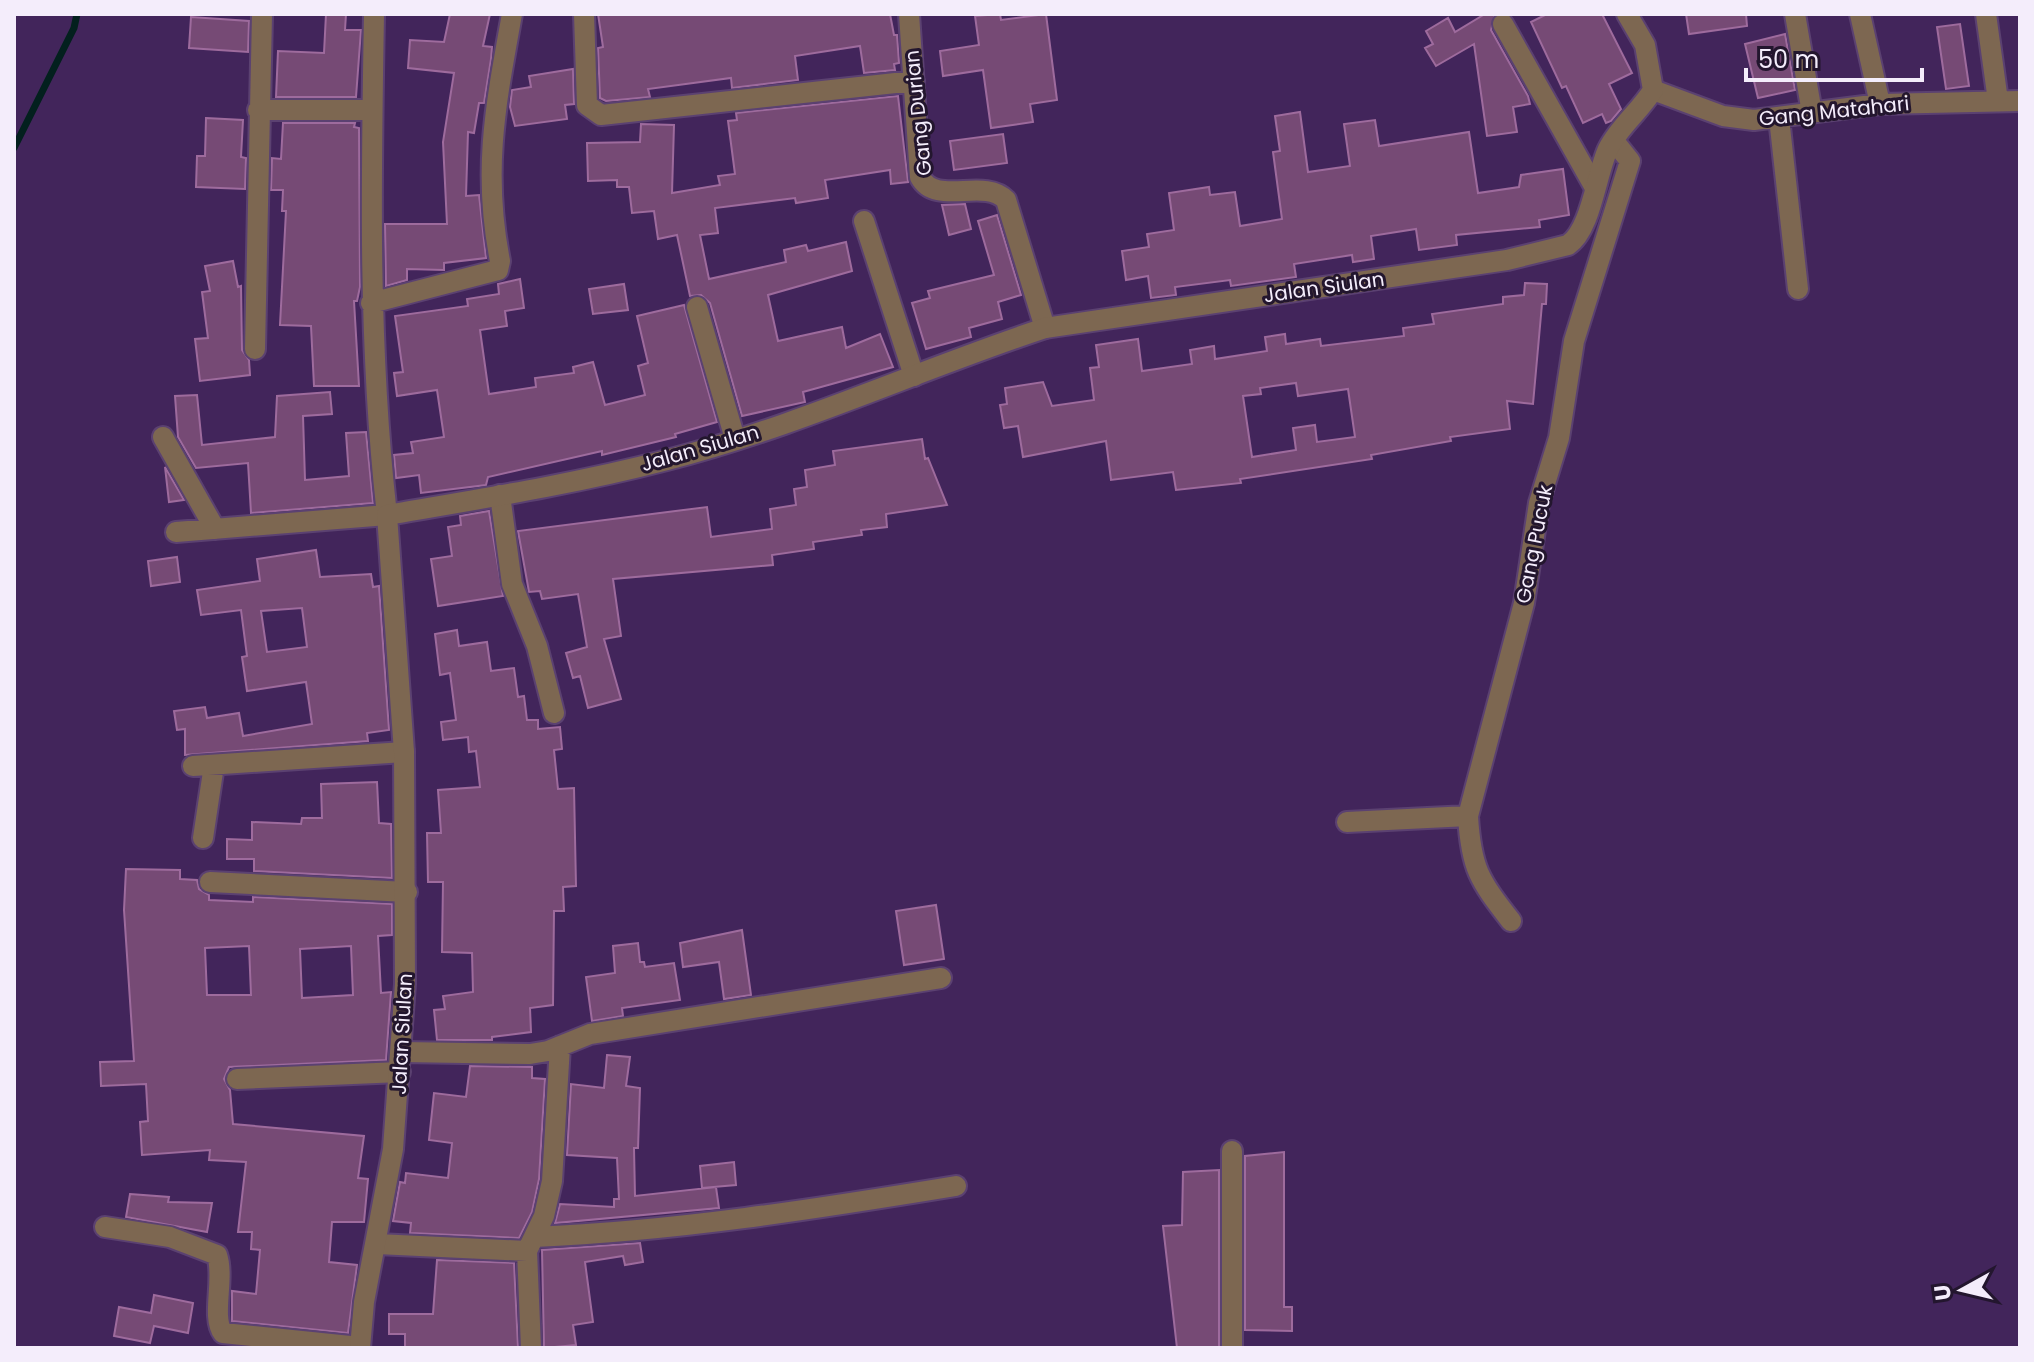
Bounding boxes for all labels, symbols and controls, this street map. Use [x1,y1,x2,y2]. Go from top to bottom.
scale bar [1746,32,1922,82]
text: 50 m [1758,43,1819,76]
street label: Gang Durian [897,49,939,177]
street label: Gang Matahari [1757,89,1911,133]
street label: Jalan Siulan [1262,265,1386,309]
street label: Jalan Siulan [638,418,762,478]
street label: Gang Pucuk [1509,482,1559,606]
street label: Jalan Siulan [385,973,419,1095]
north arrow [1922,1250,2002,1330]
text: U [1926,1283,1959,1303]

